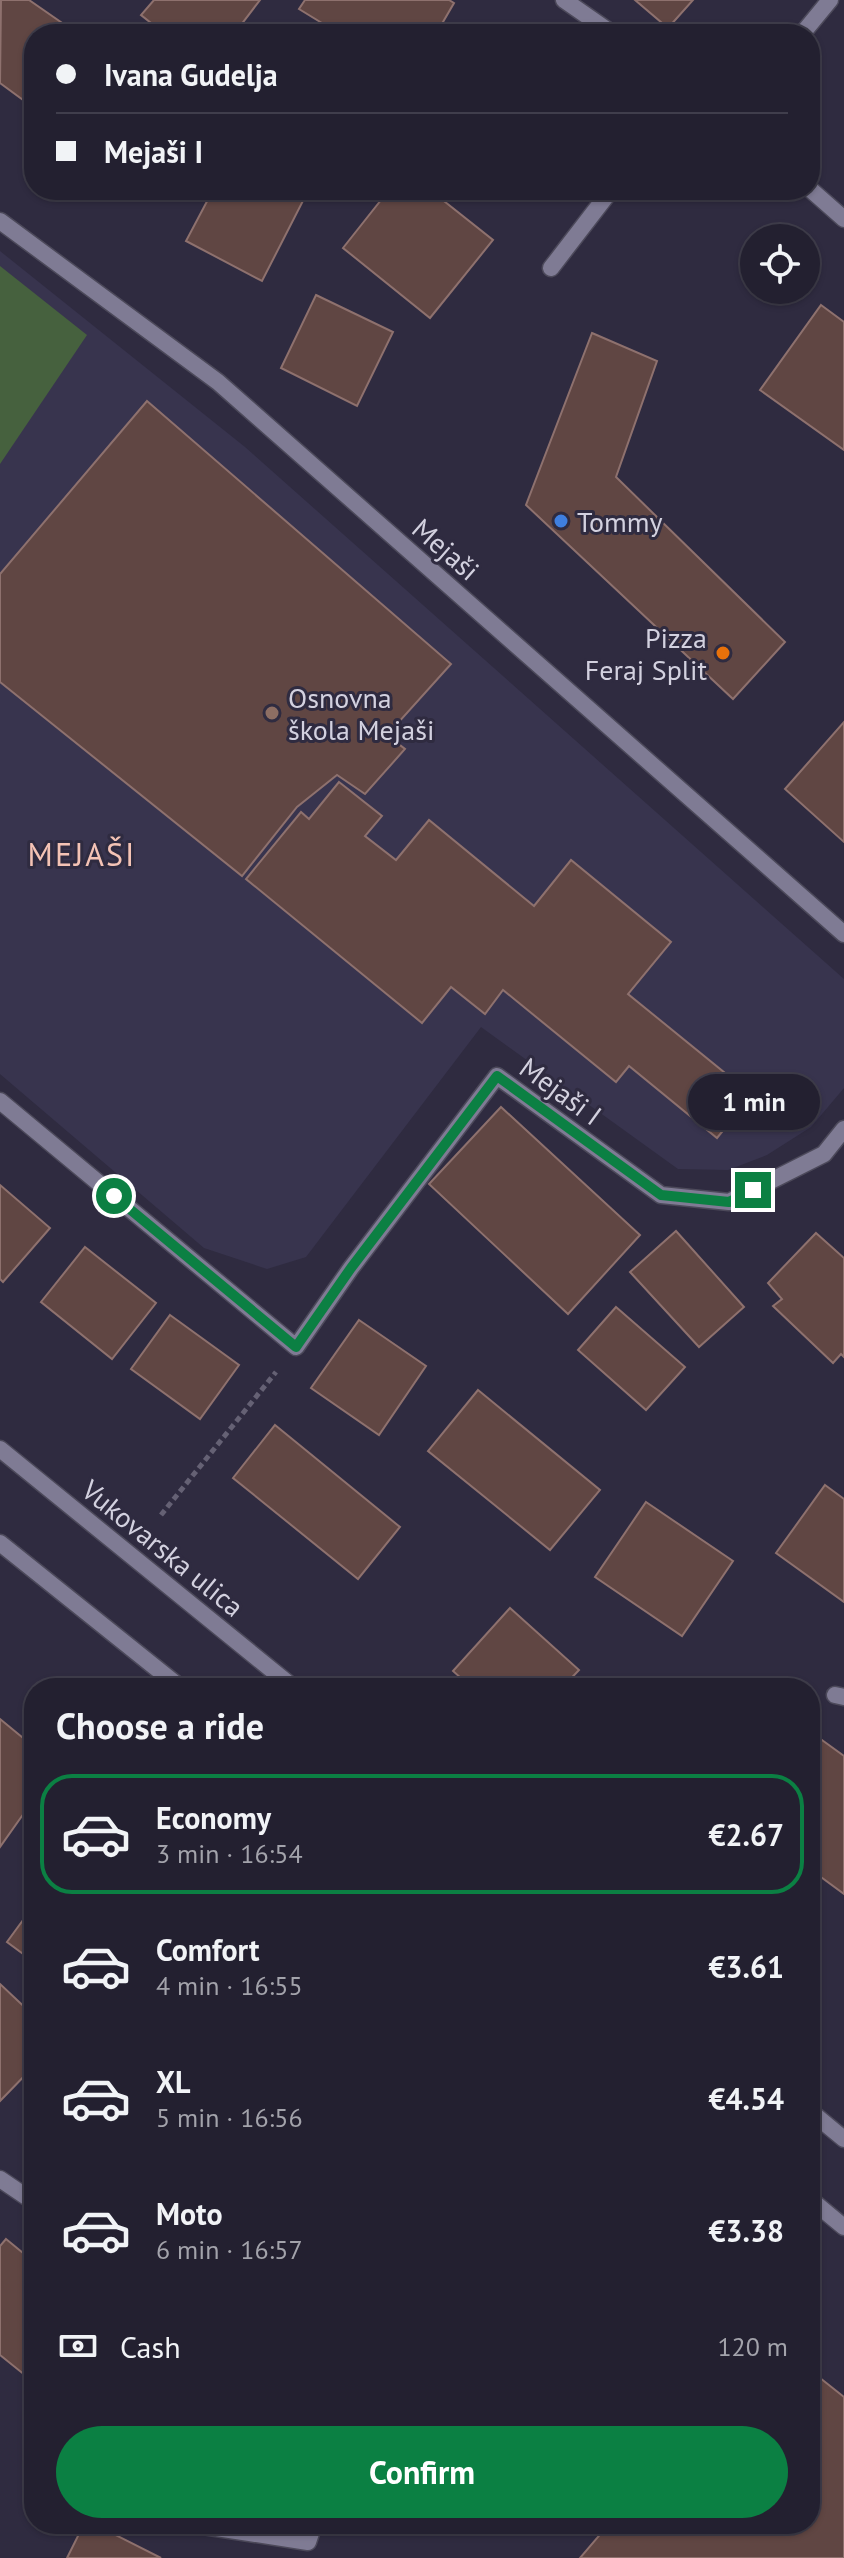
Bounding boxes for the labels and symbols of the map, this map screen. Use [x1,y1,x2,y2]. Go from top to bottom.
place label: Tommy [577,503,662,540]
street label: Mejaši [405,510,487,588]
marker: Tommy [552,512,570,530]
place label: Pizza Feraj Split [585,619,708,688]
marker: Pizza Feraj Split [714,644,732,662]
place label: Osnovna škola Mejaši [288,679,434,748]
marker: Osnovna škola Mejaši [263,704,281,722]
district label: MEJAŠI [28,833,136,875]
street label: Mejaši I [513,1049,609,1133]
callout: 1 min [687,1074,819,1130]
route end [735,1172,771,1208]
route start [96,1178,132,1214]
street label: Vukovarska ulica [74,1471,252,1625]

